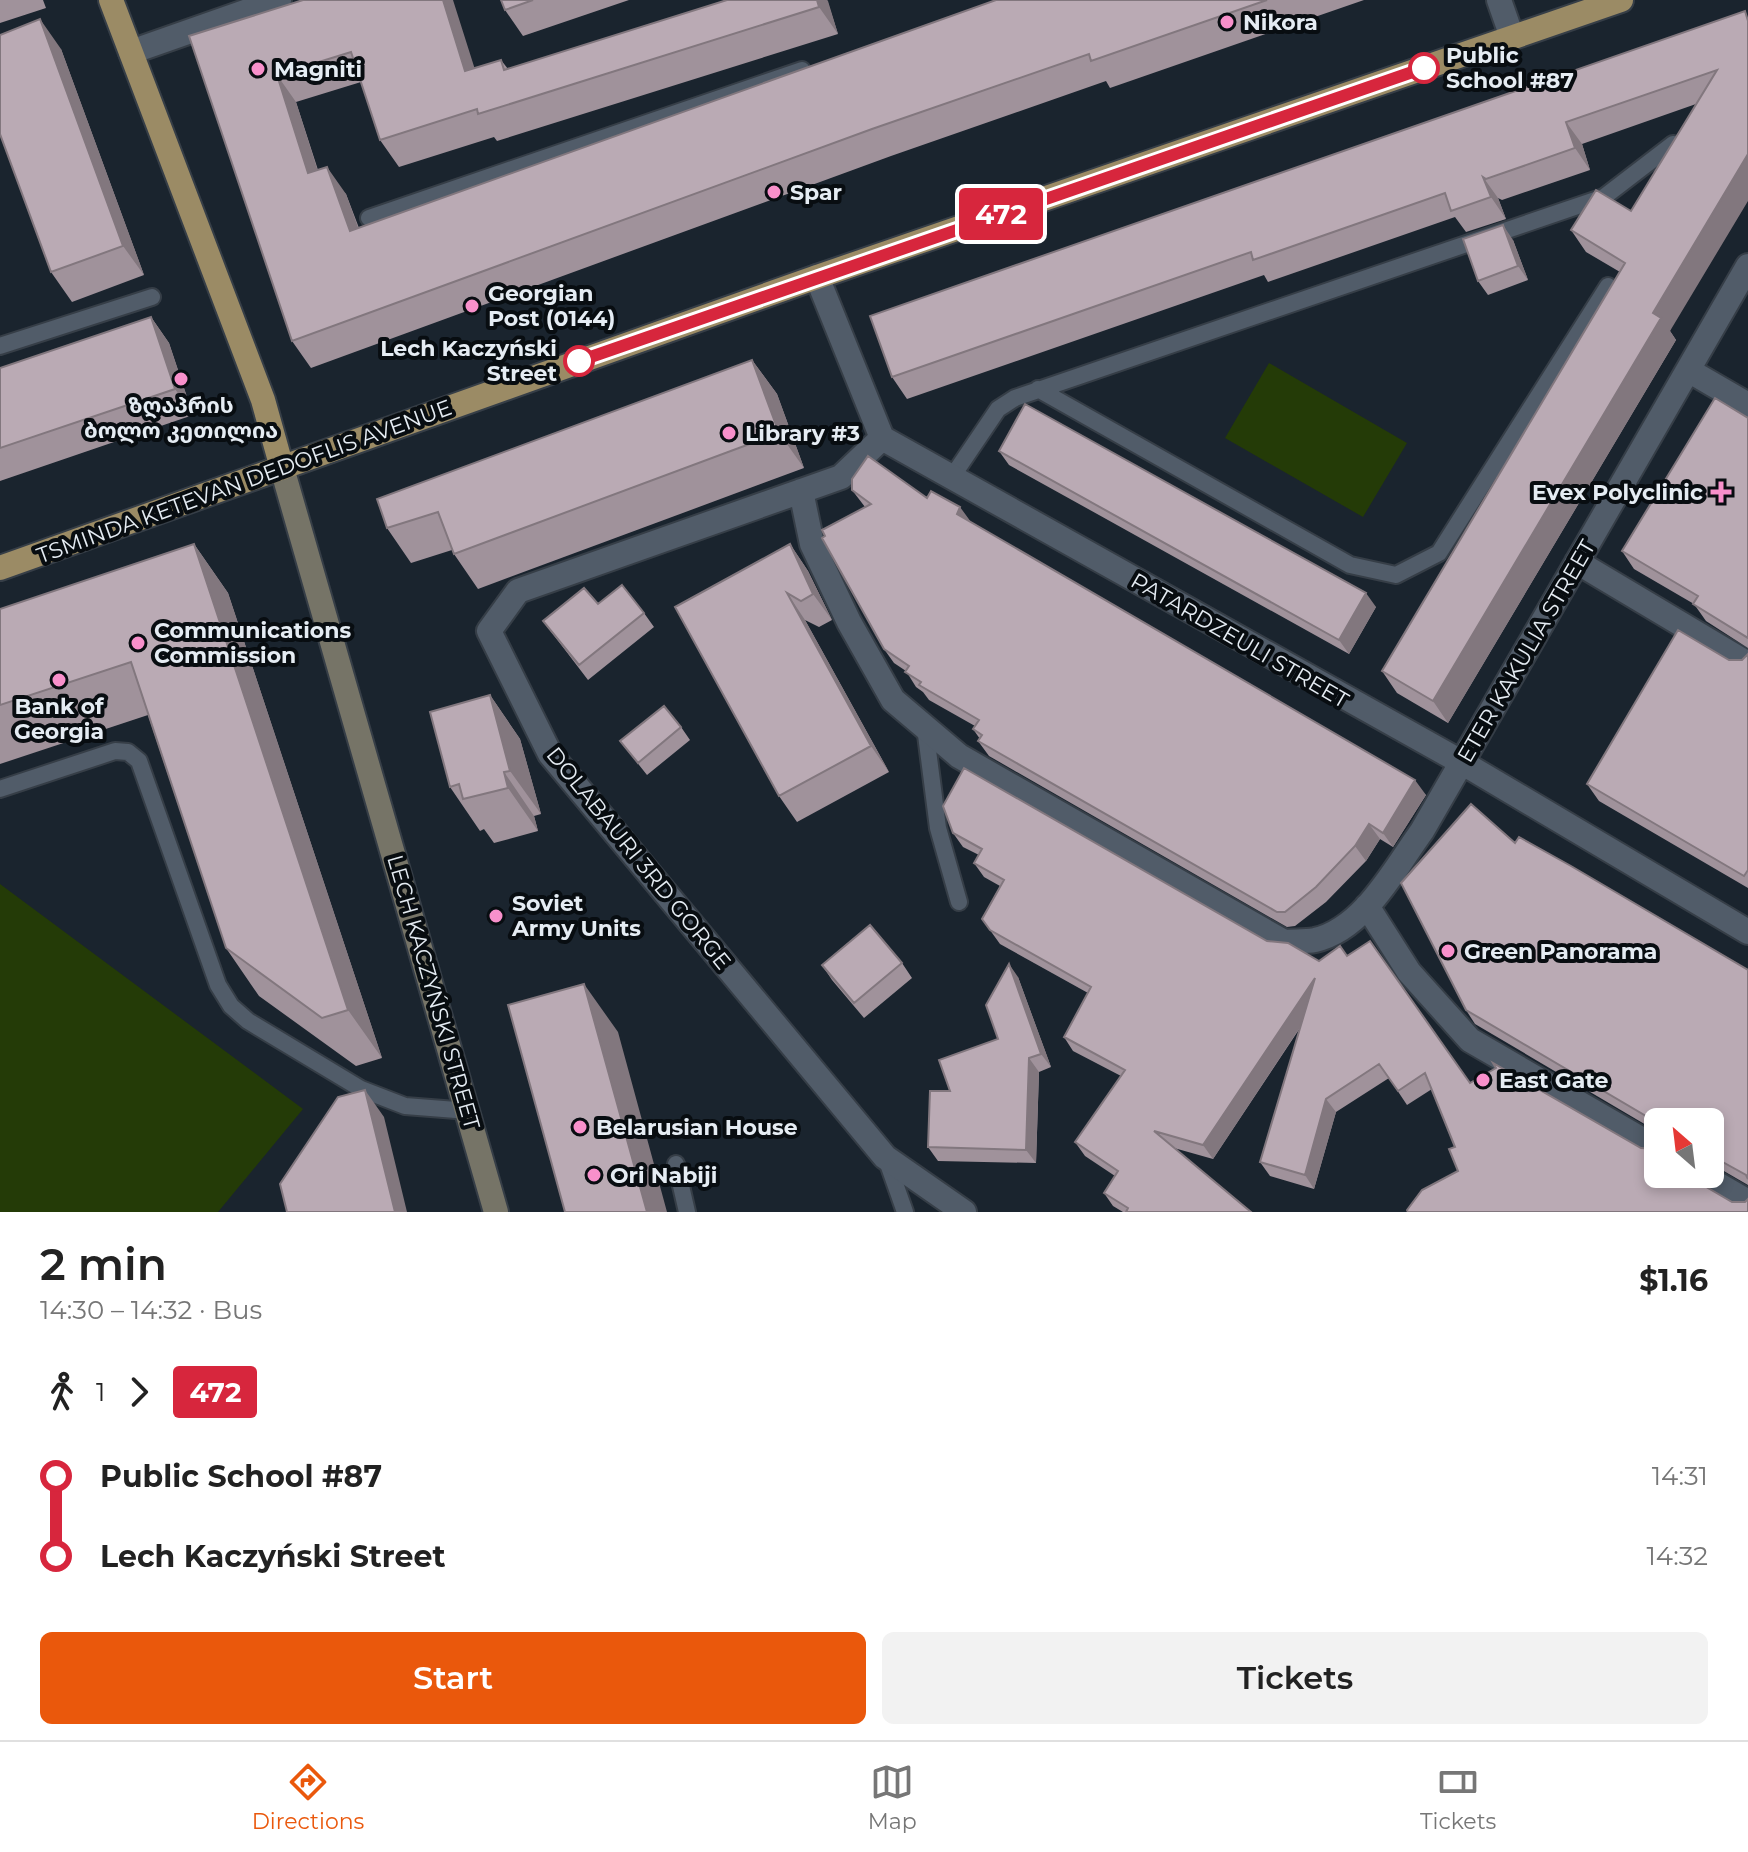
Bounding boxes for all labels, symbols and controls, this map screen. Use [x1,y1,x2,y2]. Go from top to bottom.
place label: Nikora [1243,9,1318,36]
marker: Nikora [1218,13,1236,31]
place label: Public School #87 [1446,42,1574,94]
marker: Public School #87 [1409,53,1439,83]
place label: Magniti [274,56,362,83]
marker: Magniti [249,60,267,78]
place label: Spar [790,179,842,206]
marker: Spar [765,183,783,201]
line badge: 472 [955,188,1047,240]
text: 472 [975,197,1027,231]
place label: Georgian Post (0144) [488,280,615,332]
marker: Georgian Post (0144) [463,297,481,315]
place label: Lech Kaczyński Street [380,335,557,387]
marker: Lech Kaczyński Street [564,346,594,376]
marker: ზღაპრის ბოლო კეთილია [172,370,190,388]
place label: ზღაპრის ბოლო კეთილია [84,392,278,444]
street label: TSMINDA KETEVAN DEDOFLIS AVENUE [33,394,455,569]
place label: Library #3 [745,420,860,447]
marker: Library #3 [720,424,738,442]
place label: Evex Polyclinic [1532,479,1703,506]
marker: Evex Polyclinic [1710,481,1732,503]
street label: ETER KAKULIA STREET [1452,535,1601,767]
street label: PATARDZEULI STREET [1126,567,1354,714]
place label: Communications Commission [154,617,351,669]
marker: Communications Commission [129,634,147,652]
marker: Bank of Georgia [50,671,68,689]
place label: Bank of Georgia [14,693,105,745]
street label: DOLABAURI 3RD GORGE [541,742,737,975]
street label: LECH KACZYŃSKI STREET [381,852,486,1133]
place label: Soviet Army Units [511,890,641,942]
marker: Soviet Army Units [487,907,505,925]
place label: Green Panorama [1464,938,1657,965]
marker: Green Panorama [1439,942,1457,960]
place label: East Gate [1499,1067,1608,1094]
marker: East Gate [1474,1071,1492,1089]
north arrow [1644,1108,1724,1188]
map controls [1644,1108,1724,1188]
place label: Belarusian House [596,1114,798,1141]
marker: Belarusian House [571,1118,589,1136]
place label: Ori Nabiji [610,1162,717,1189]
marker: Ori Nabiji [585,1166,603,1184]
text: 2 min [40,1237,167,1291]
text: $1.16 [1639,1262,1708,1299]
text: 14:30 – 14:32 · Bus [40,1294,262,1326]
icon: walk [40,1370,84,1414]
icon: forward [117,1370,161,1414]
text: 472 [189,1375,241,1409]
text: 1 [96,1376,105,1408]
text: Public School #87 [100,1458,382,1495]
text: 14:31 [1652,1460,1708,1492]
text: Lech Kaczyński Street [100,1538,445,1575]
text: 14:32 [1646,1540,1708,1572]
button: Start [40,1632,866,1724]
button: Tickets [882,1632,1708,1724]
tab: Directions [252,1760,364,1835]
tab: Map [868,1760,917,1835]
tab: Tickets [1420,1760,1496,1835]

